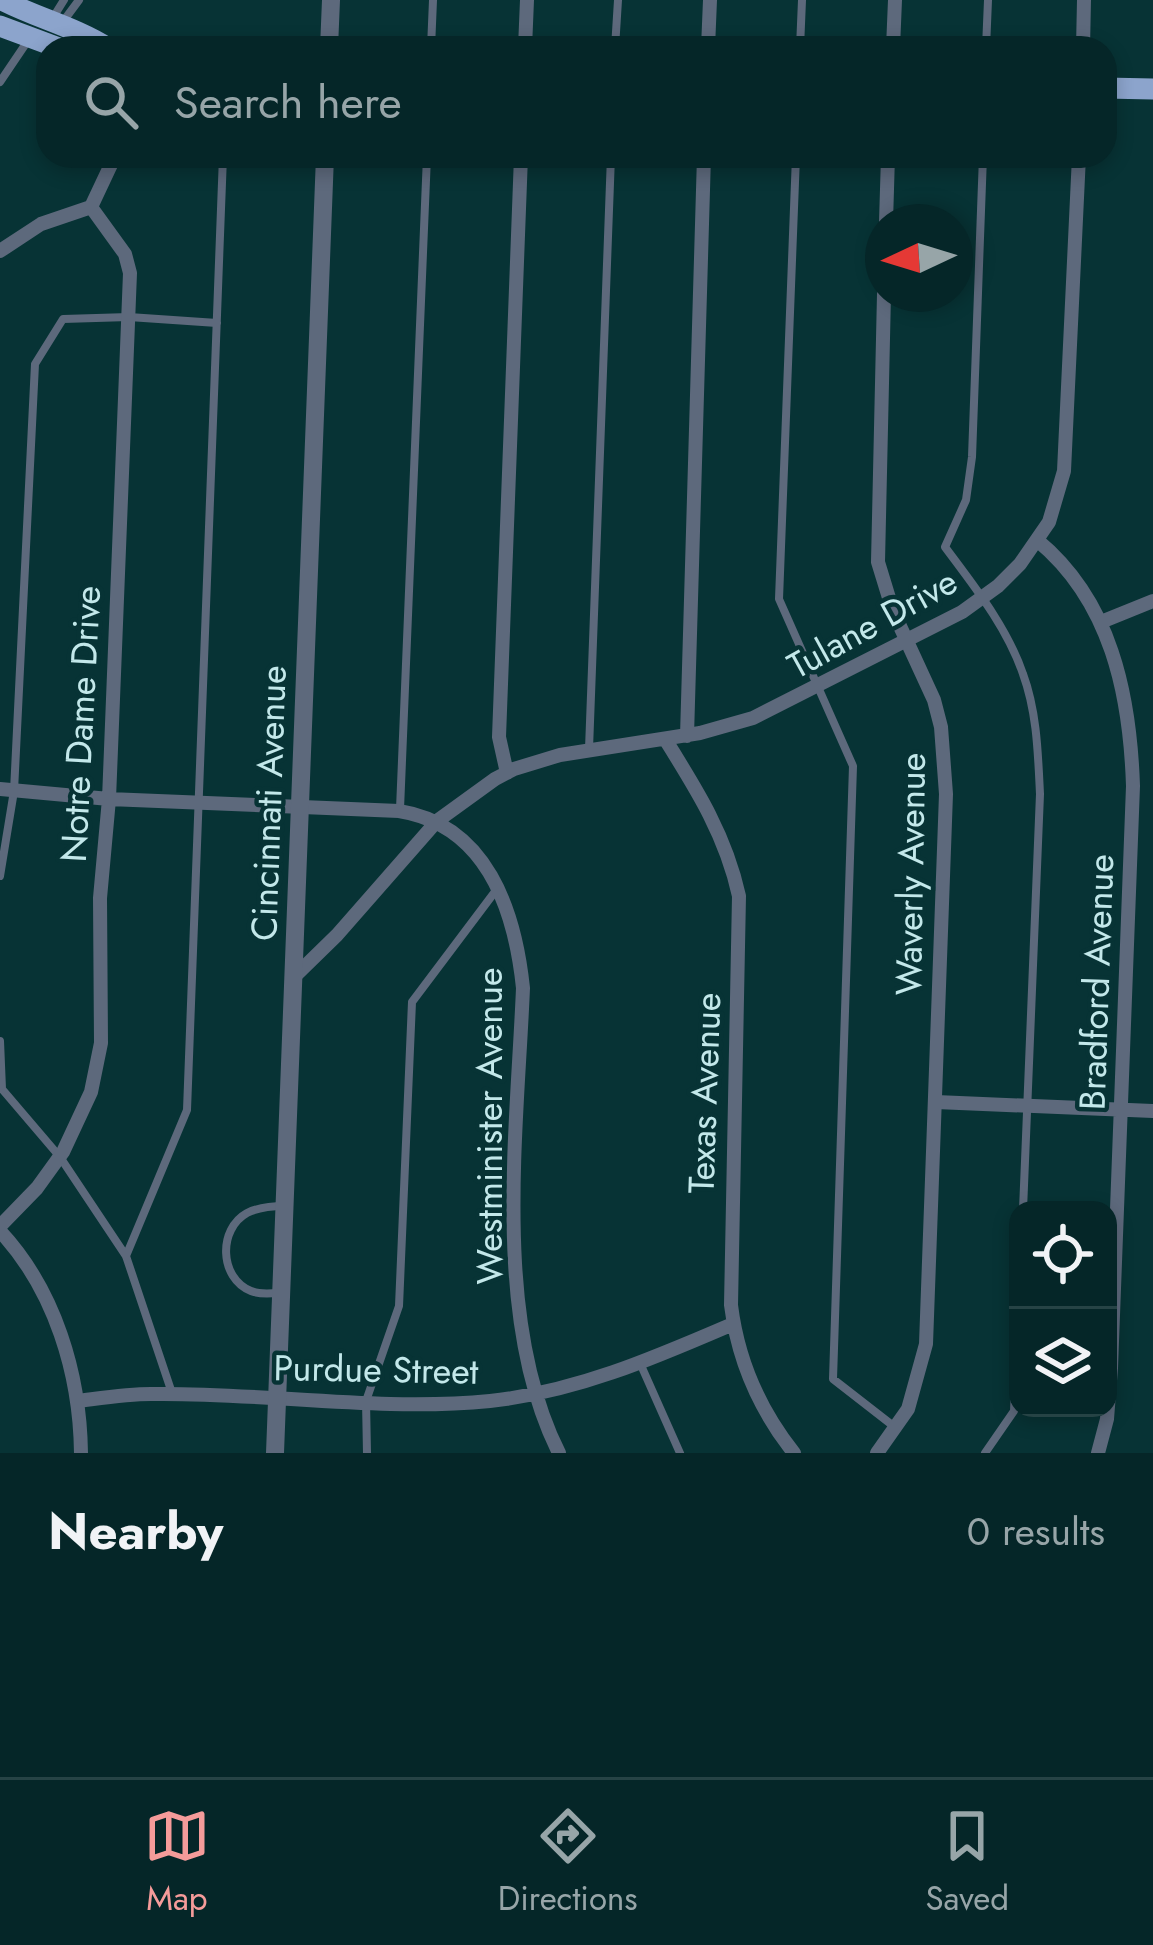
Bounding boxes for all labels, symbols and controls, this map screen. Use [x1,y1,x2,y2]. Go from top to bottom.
search box [36,36,1117,168]
icon: search [78,69,144,135]
text: Search here [174,70,402,135]
north arrow [865,204,973,312]
street label: Tulane Drive [778,555,966,691]
street label: Notre Dame Drive [47,585,113,863]
street label: Cincinnati Avenue [237,664,299,942]
street label: Waverly Avenue [882,752,938,996]
street label: Bradford Avenue [1066,853,1126,1111]
street label: Westminister Avenue [463,967,515,1285]
street label: Texas Avenue [675,992,733,1194]
map controls [1009,1201,1117,1417]
button: locate [1009,1201,1117,1309]
button: layers [1009,1309,1117,1417]
street label: Purdue Street [273,1341,479,1397]
text: Nearby [48,1494,223,1568]
text: 0 results [967,1503,1105,1560]
tab: Map [144,1803,210,1922]
tab: Directions [498,1803,638,1922]
tab: Saved [925,1803,1009,1922]

